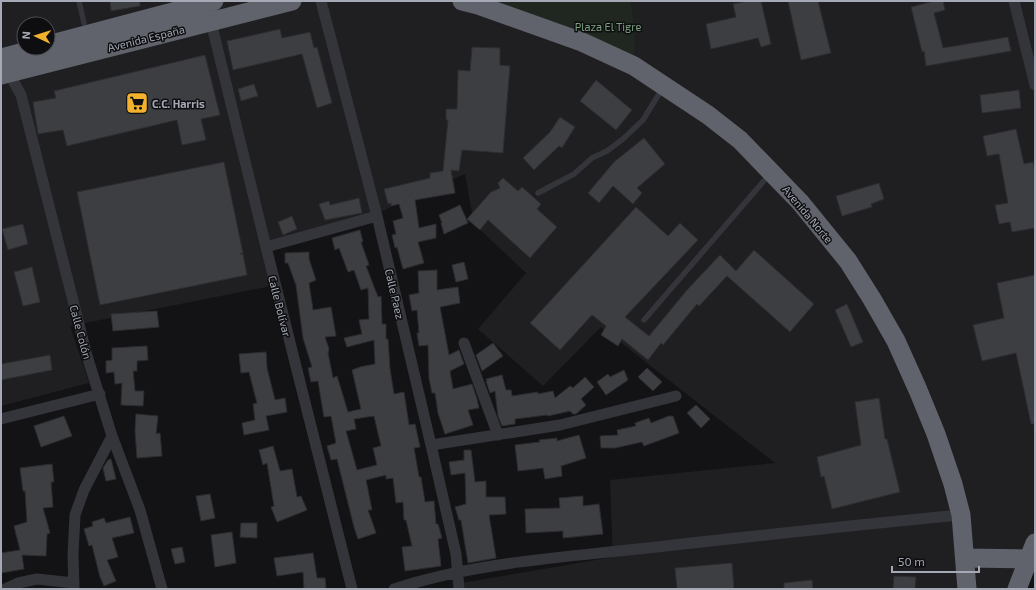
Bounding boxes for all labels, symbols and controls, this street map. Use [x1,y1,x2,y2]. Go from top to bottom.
north arrow [16,16,56,56]
park label: Plaza El Tigre [575,20,641,33]
street label: Avenida España [106,22,186,54]
text: N [19,31,32,40]
supermarket icon: C.C. Harris [124,90,150,116]
place label: C.C. Harris [152,97,205,110]
street label: Avenida Norte [780,183,836,245]
street label: Calle Paez [383,268,407,321]
street label: Calle Bolívar [266,274,294,338]
street label: Calle Colón [68,303,94,361]
scale bar [892,548,979,574]
text: 50 m [898,554,925,568]

